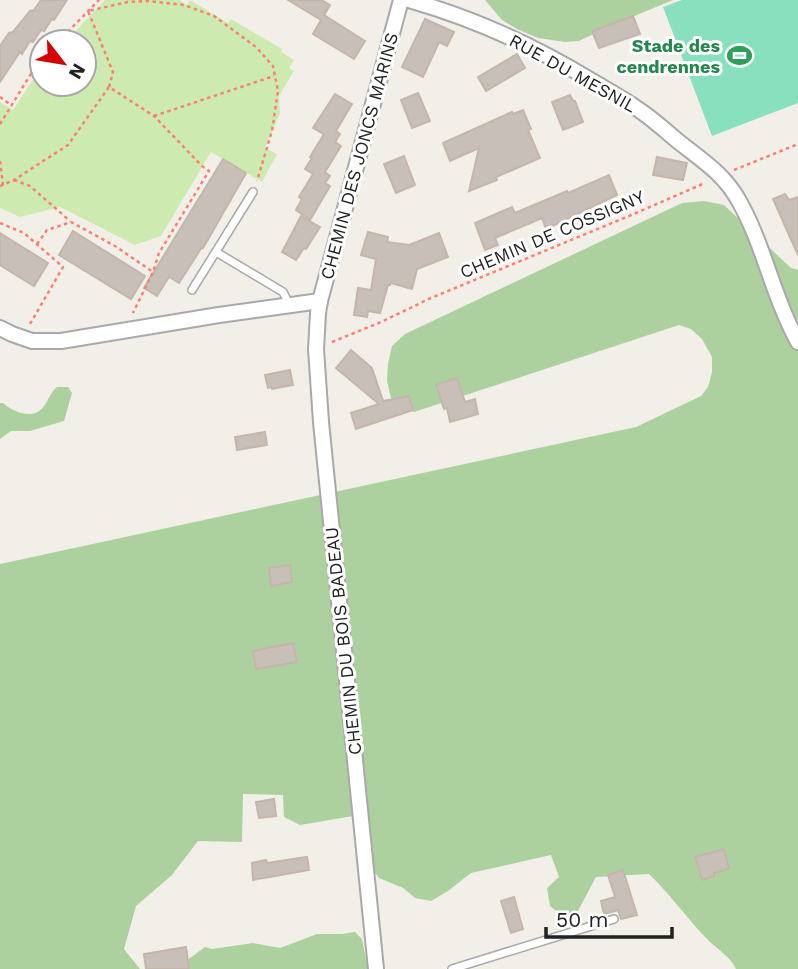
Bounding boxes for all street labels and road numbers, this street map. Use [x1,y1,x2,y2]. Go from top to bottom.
street label: RUE DU MESNIL [506,29,640,117]
street label: CHEMIN DES JONCS MARINS [316,30,402,282]
street label: CHEMIN DE COSSIGNY [457,185,648,282]
street label: CHEMIN DU BOIS BADEAU [321,526,365,756]

